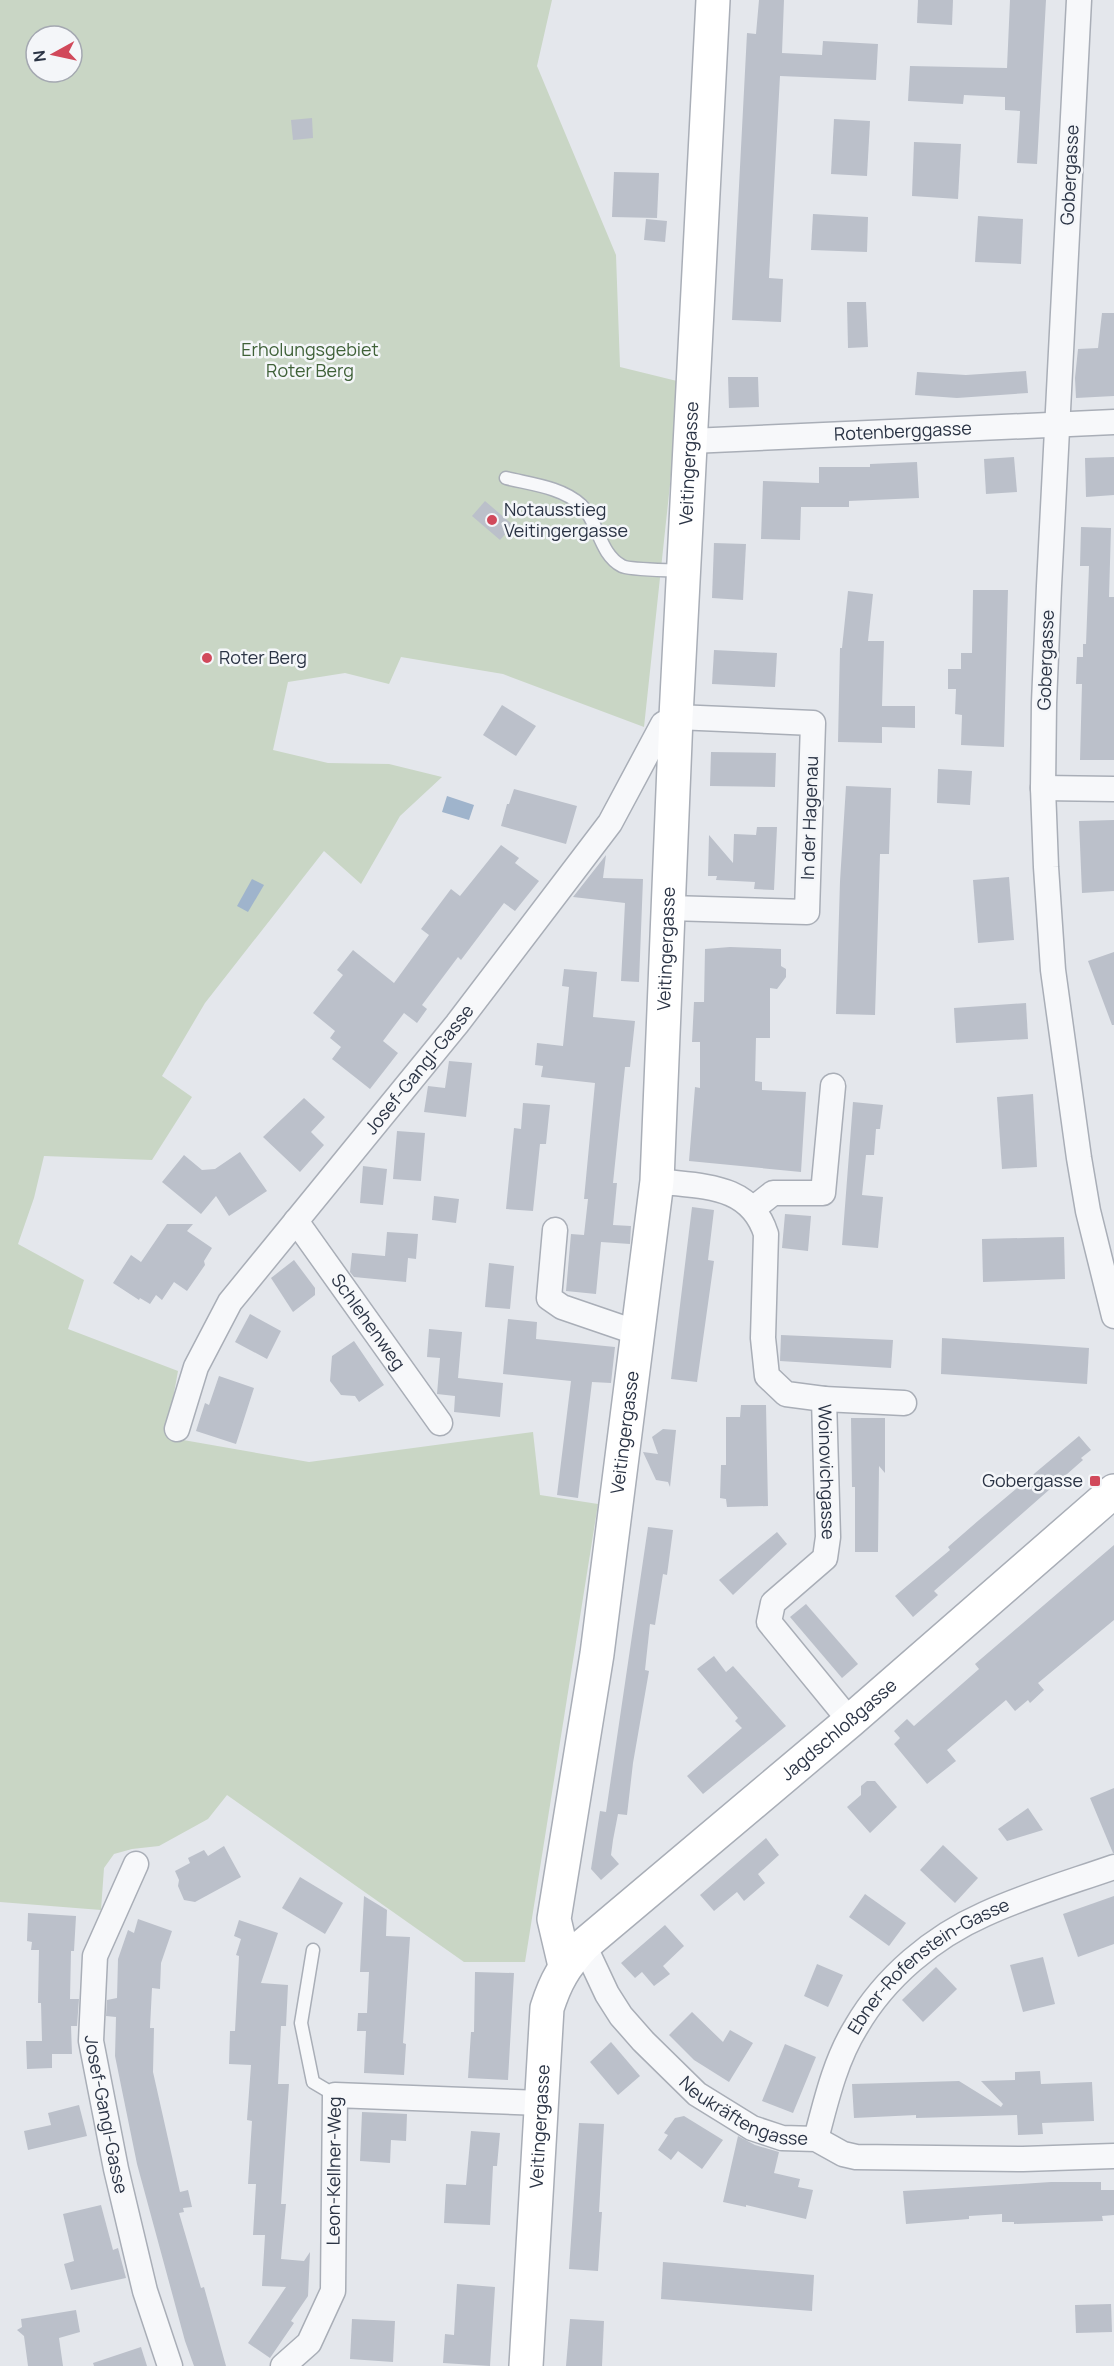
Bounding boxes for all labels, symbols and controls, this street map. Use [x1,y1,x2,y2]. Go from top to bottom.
north arrow [24,24,84,84]
text: N [27,49,51,63]
street label: Gobergasse [1054,124,1084,226]
park label: Erholungsgebiet Roter Berg [241,337,379,382]
street label: Veitingergasse [673,401,703,526]
street label: Rotenberggasse [833,415,972,446]
place label: Notausstieg Veitingergasse [504,497,628,542]
marker: Notausstieg Veitingergasse [485,513,499,527]
street label: Gobergasse [1031,609,1059,711]
place label: Roter Berg [219,645,307,669]
marker: Roter Berg [200,651,214,665]
street label: In der Hagenau [795,755,823,881]
street label: Veitingergasse [651,886,680,1011]
street label: Josef-Gangl-Gasse [359,999,479,1139]
street label: Schlehenweg [326,1268,411,1374]
street label: Veitingergasse [604,1369,644,1495]
street label: Woinovichgasse [813,1404,841,1540]
place label: Gobergasse [982,1468,1083,1492]
marker: Gobergasse [1088,1474,1102,1488]
street label: Jagdschloßgasse [775,1673,901,1785]
street label: Ebner-Rofenstein-Gasse [841,1892,1013,2038]
street label: Josef-Gangl-Gasse [80,2035,134,2196]
street label: Veitingergasse [523,2064,555,2189]
street label: Neukräftengasse [675,2070,808,2150]
street label: Leon-Kellner-Weg [320,2096,346,2246]

